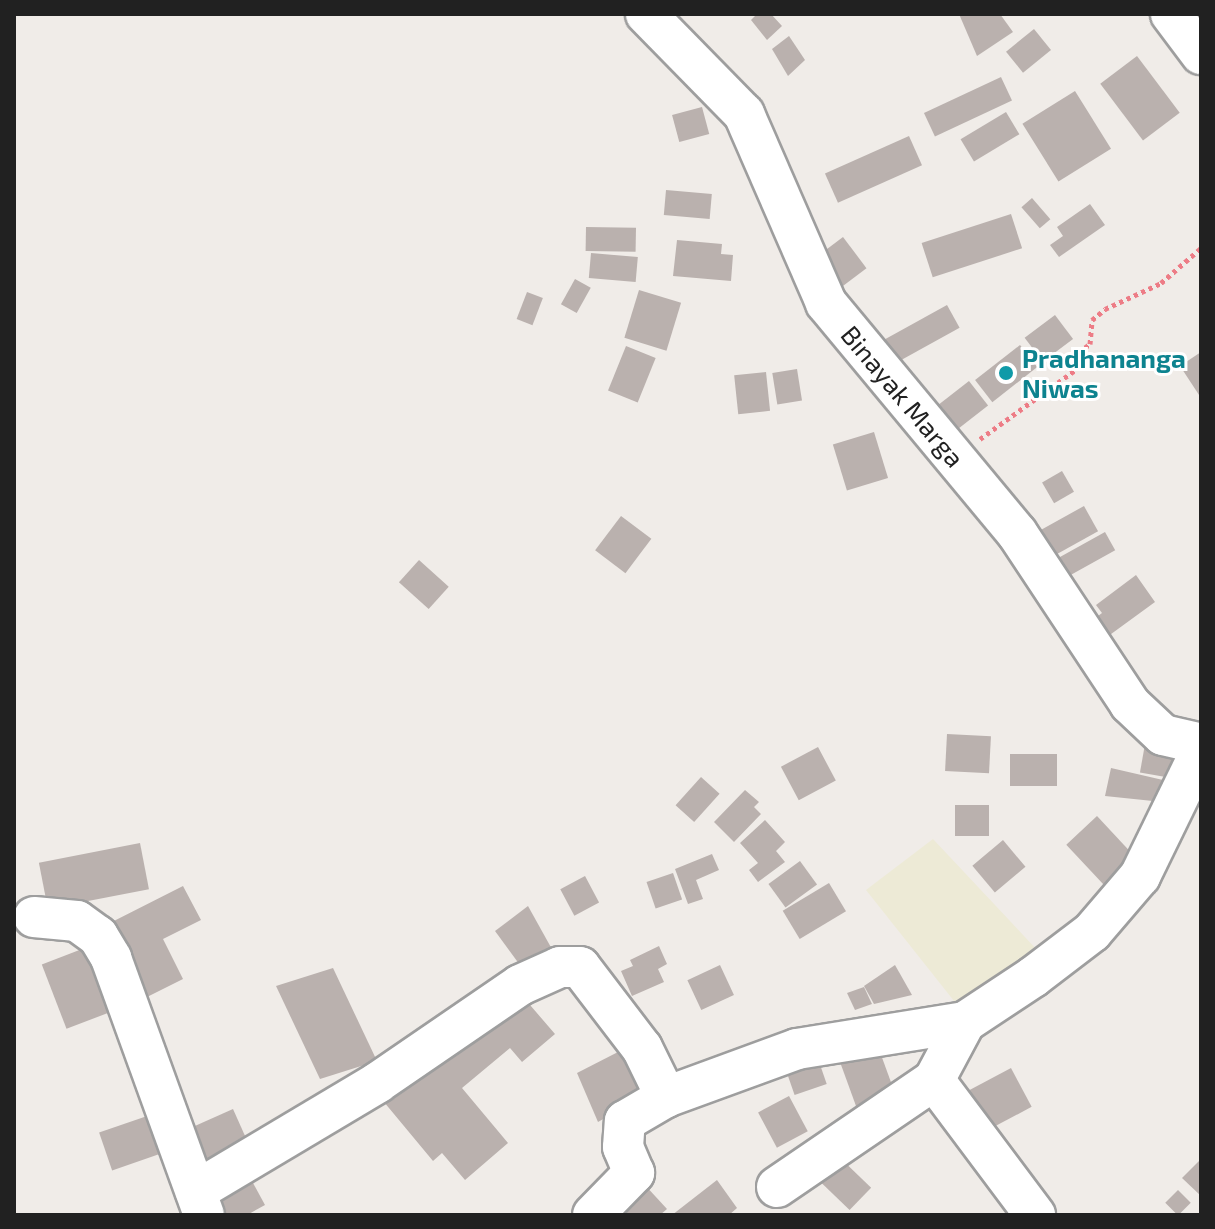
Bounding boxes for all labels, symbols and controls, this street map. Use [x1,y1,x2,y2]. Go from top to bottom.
street label: Binayak Marga [835,319,971,473]
place label: Pradhananga Niwas [1022,342,1186,404]
marker: Pradhananga Niwas [997,364,1015,382]

